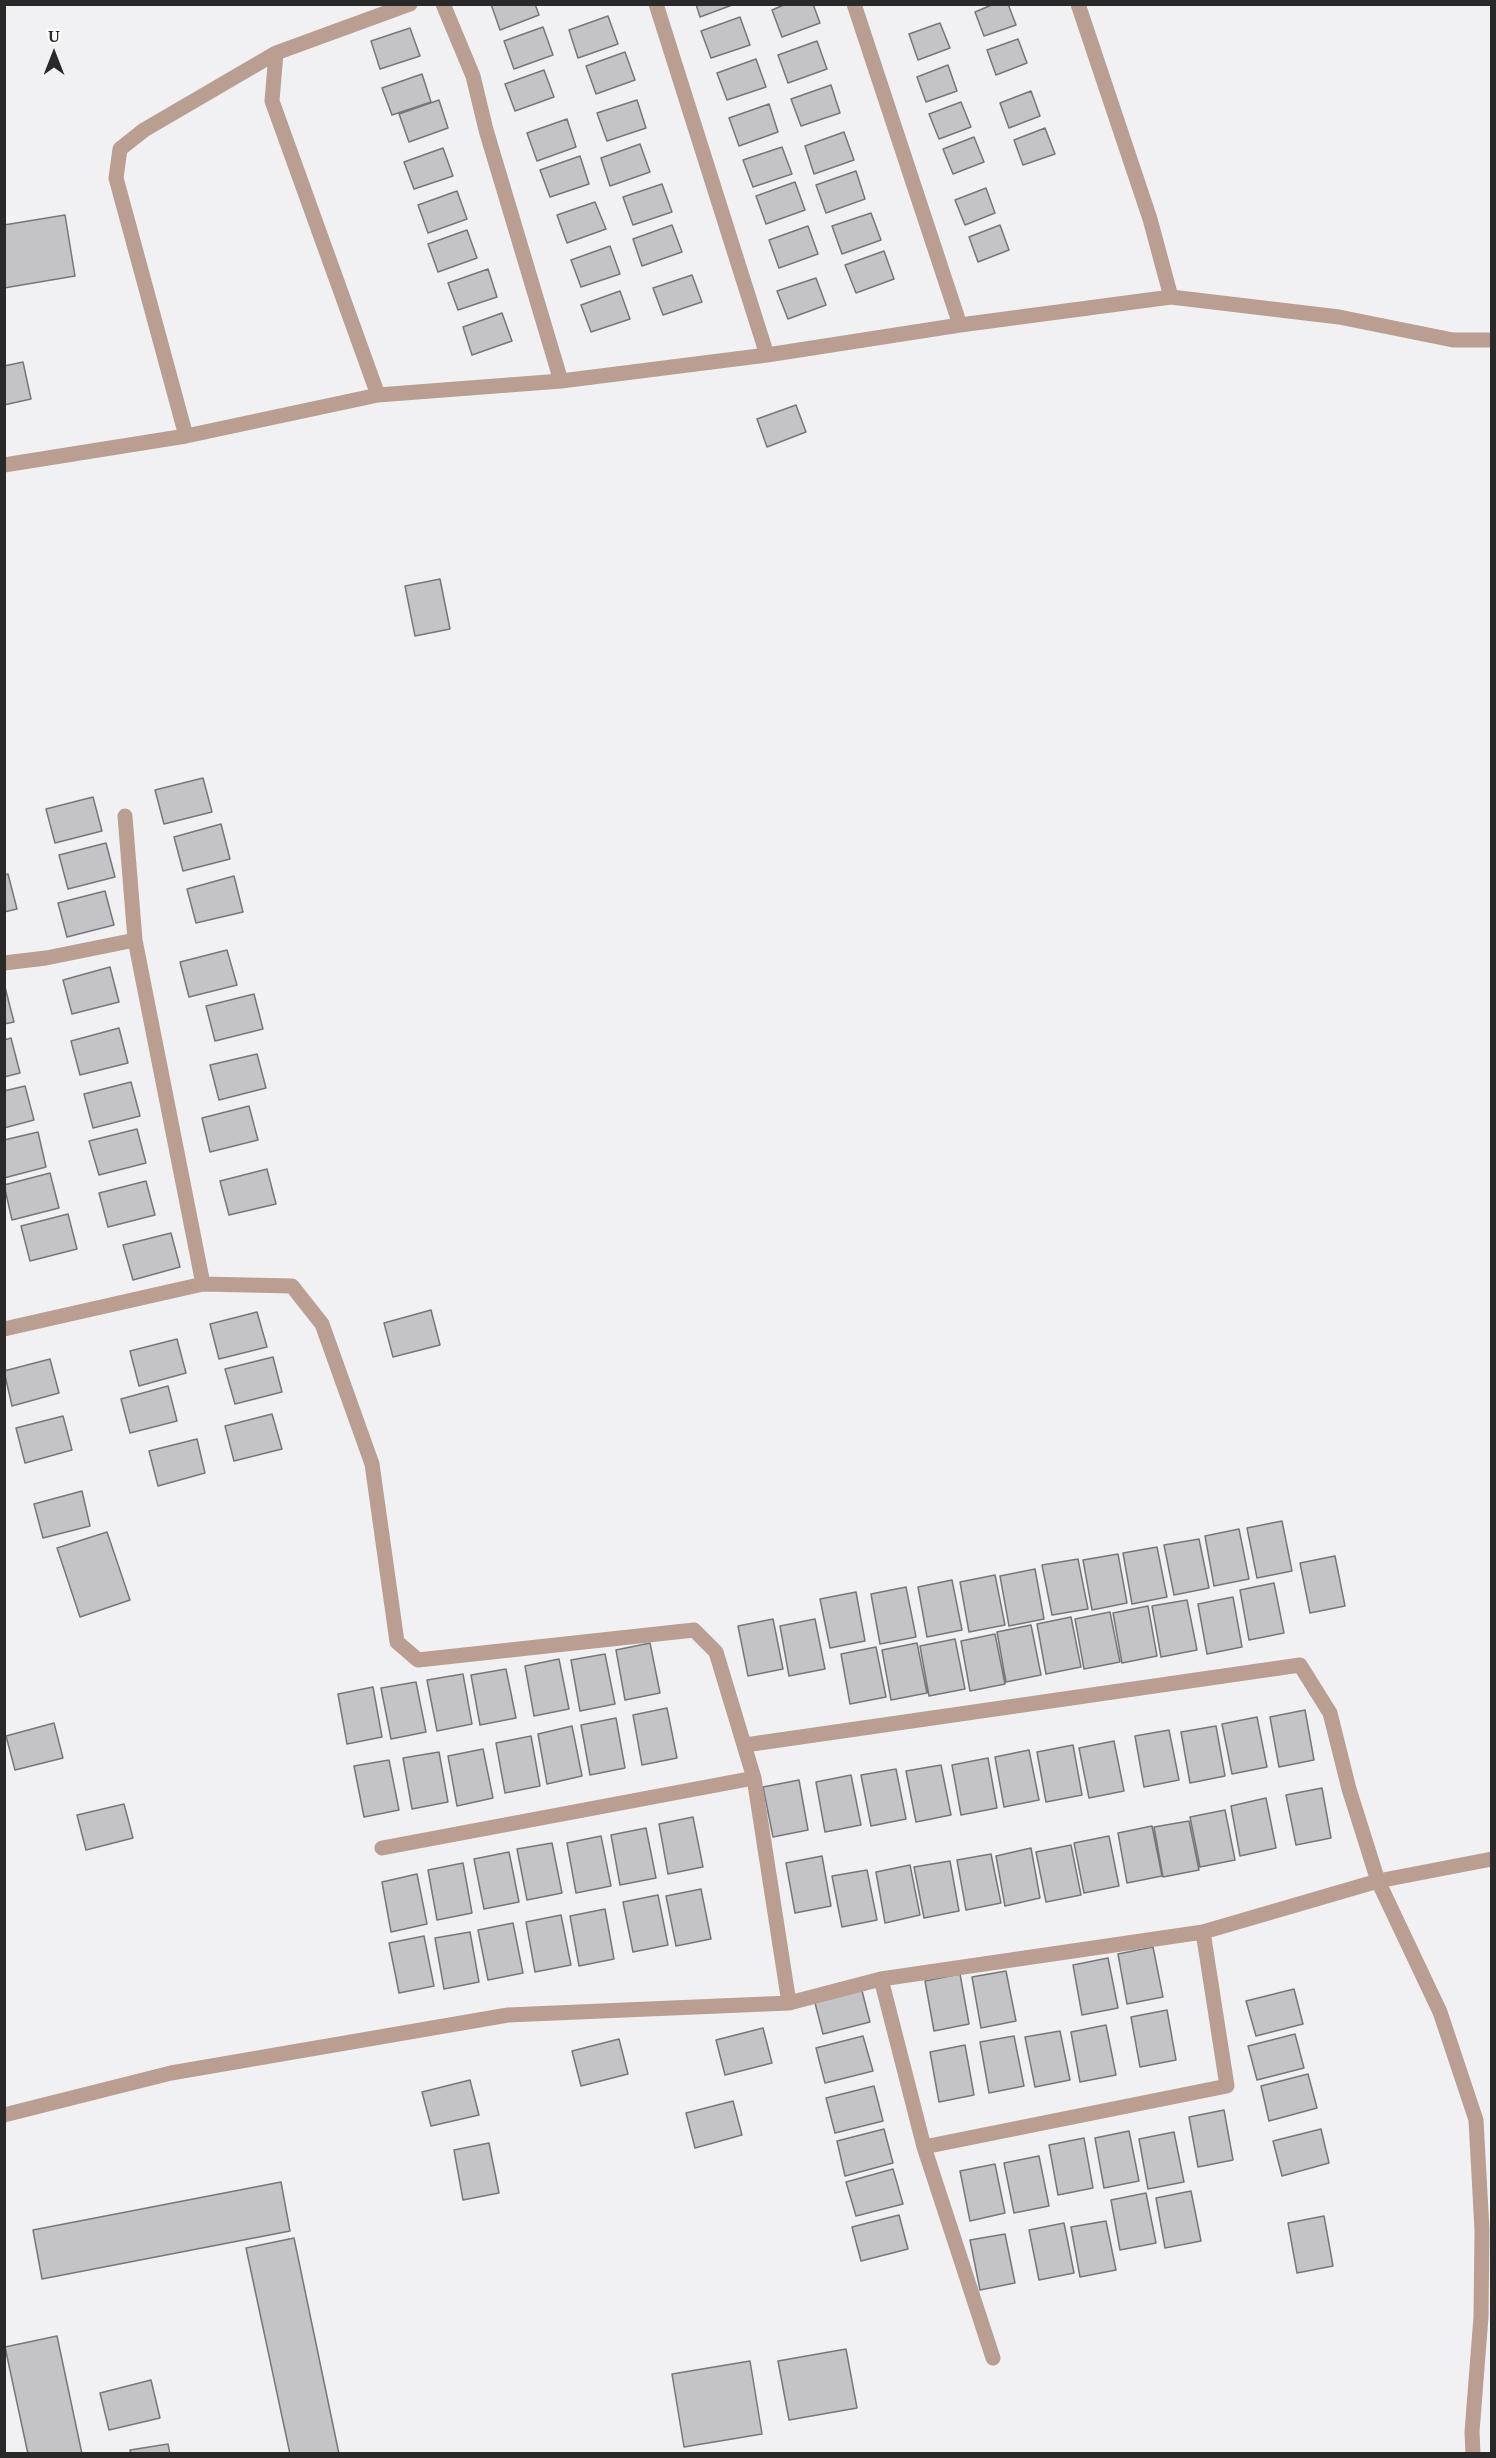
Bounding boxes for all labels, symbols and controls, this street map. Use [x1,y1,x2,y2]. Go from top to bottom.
north arrow [24,24,84,84]
text: U [48,25,60,47]

